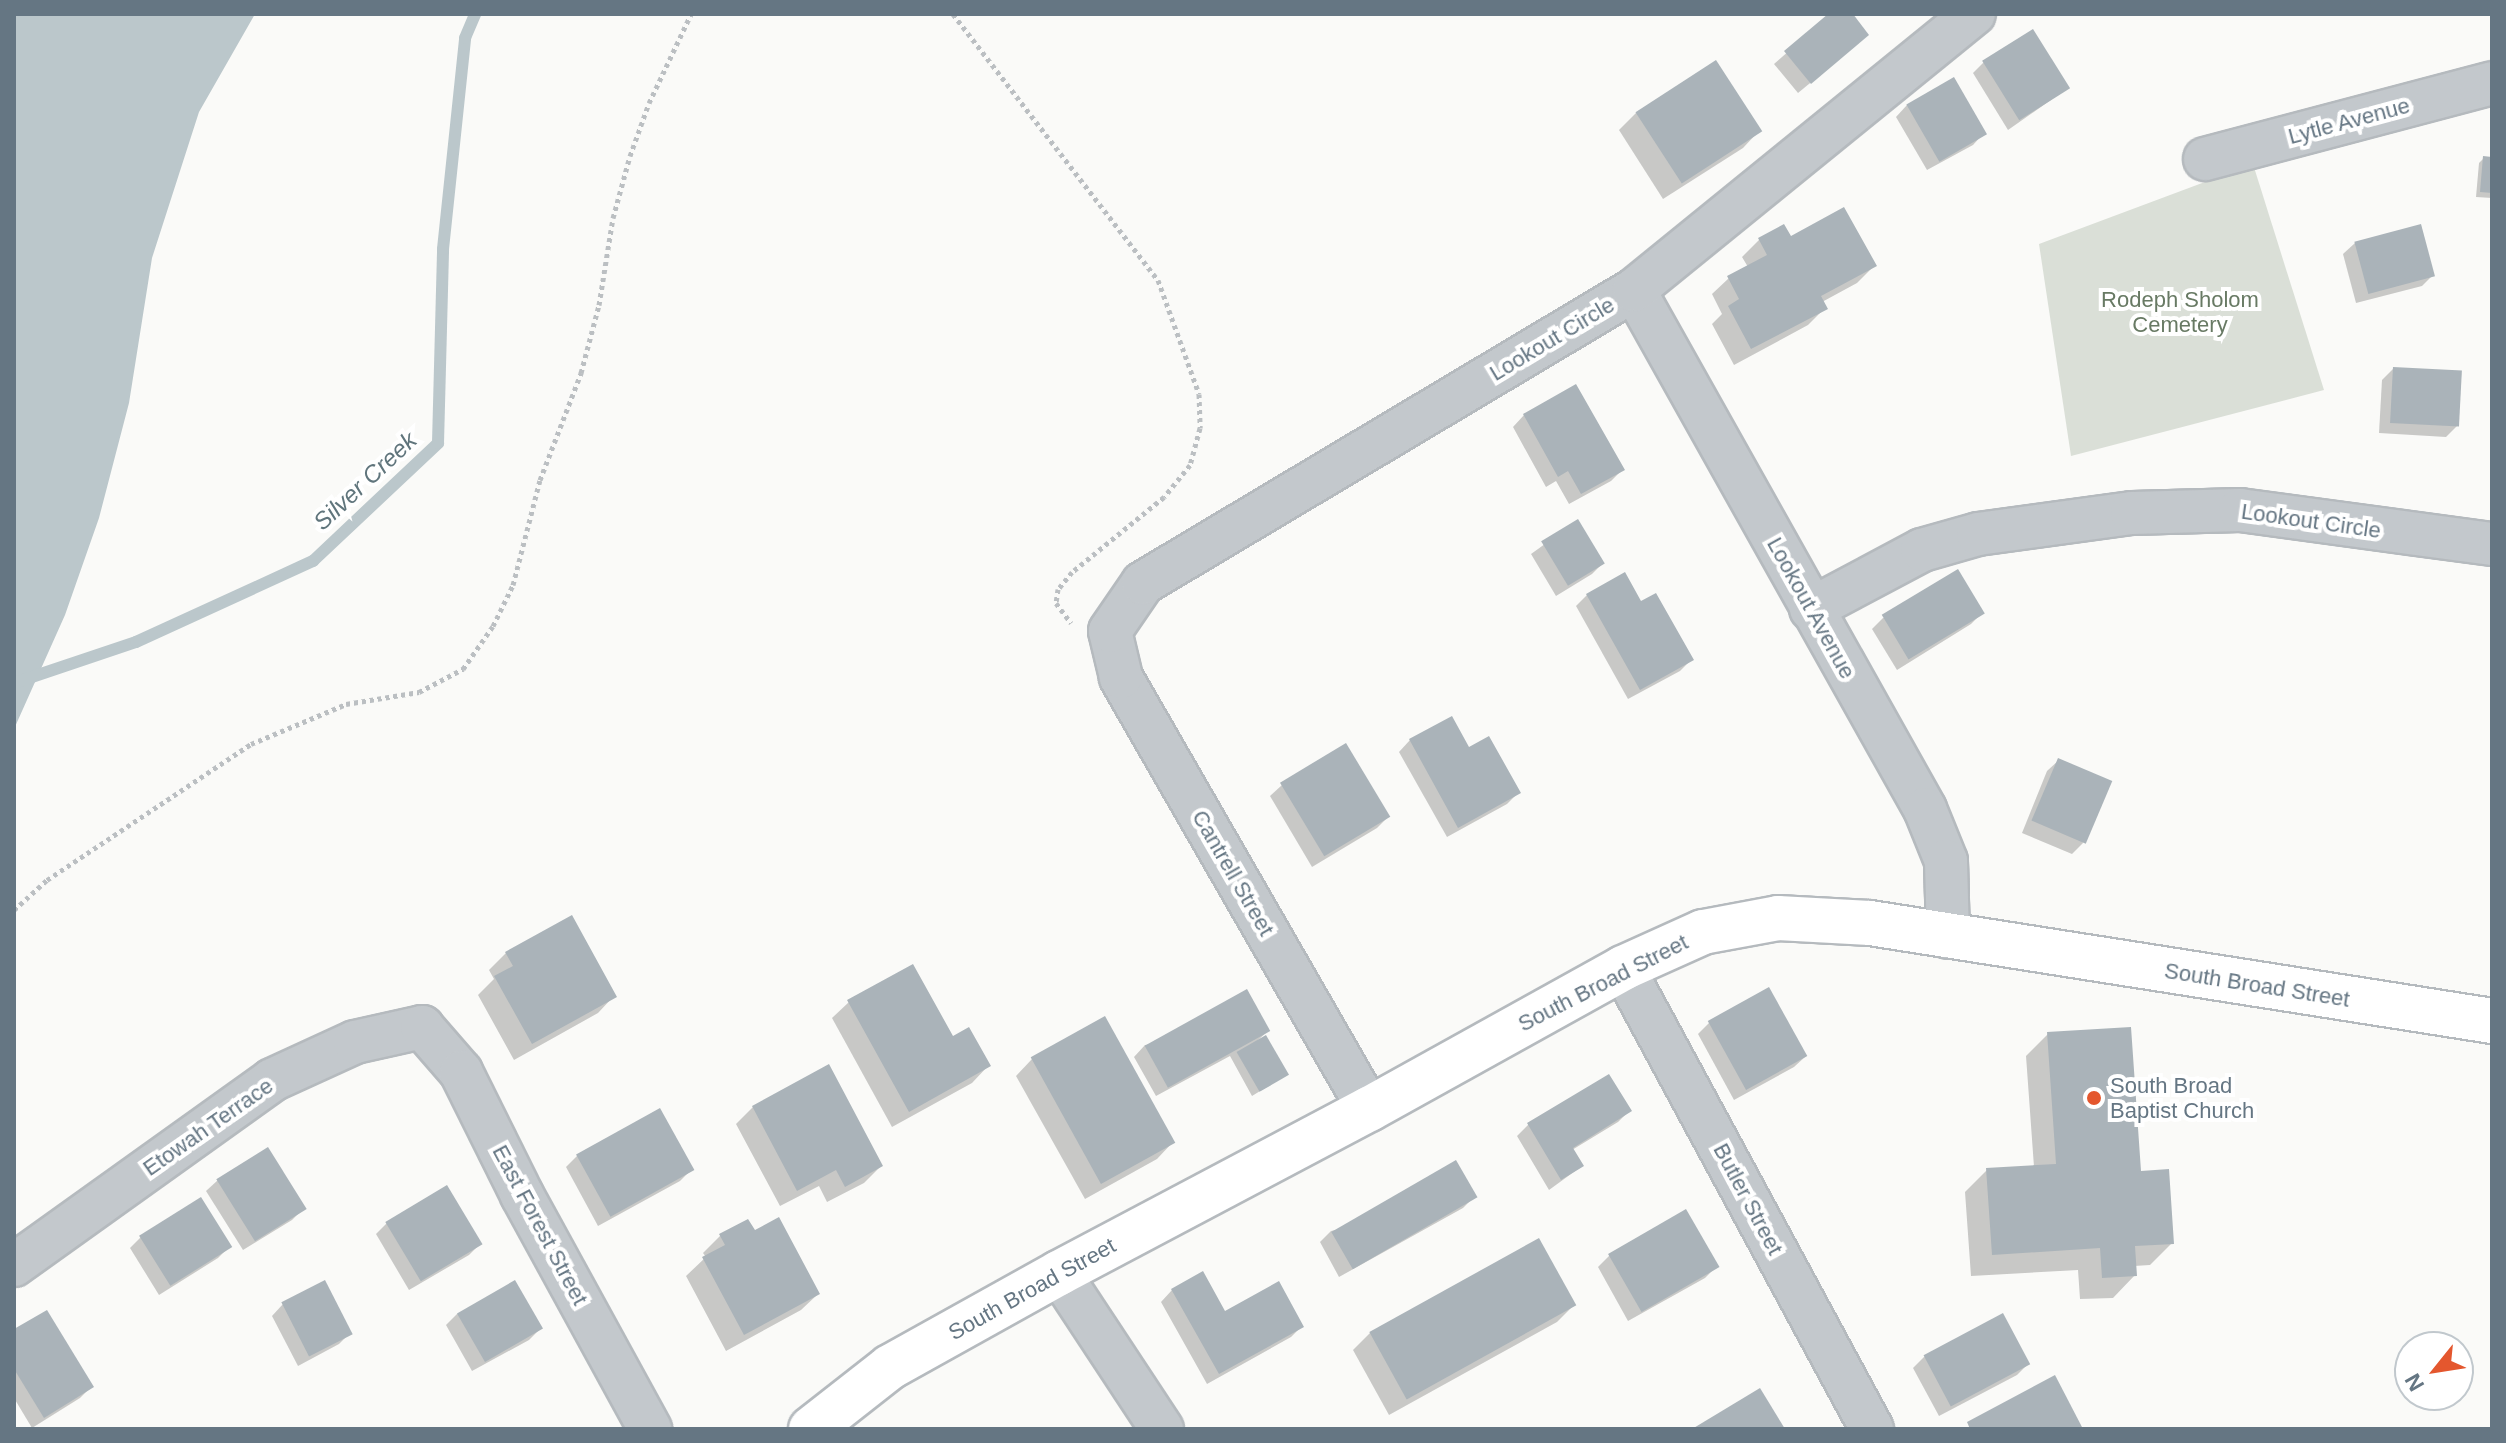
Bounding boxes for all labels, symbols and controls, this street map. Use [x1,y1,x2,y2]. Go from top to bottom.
street label: Lytle Avenue [2285,92,2413,150]
park label: Rodeph Sholom Cemetery [2101,286,2259,338]
street label: Lookout Circle [1485,291,1619,387]
water label: Silver Creek [307,426,423,536]
street label: Lookout Circle [2240,498,2382,544]
street label: Lookout Avenue [1761,532,1861,684]
street label: Cantrell Street [1186,806,1280,940]
street label: South Broad Street [1514,929,1692,1037]
street label: South Broad Street [2163,957,2351,1013]
street label: Etowah Terrace [138,1072,278,1182]
place label: South Broad Baptist Church [2110,1072,2254,1124]
marker: South Broad Baptist Church [2085,1089,2103,1107]
street label: Butler Street [1708,1139,1788,1259]
street label: East Forest Street [487,1141,593,1309]
street label: South Broad Street [944,1232,1120,1346]
north arrow [2394,1331,2474,1411]
text: N [2400,1369,2429,1395]

